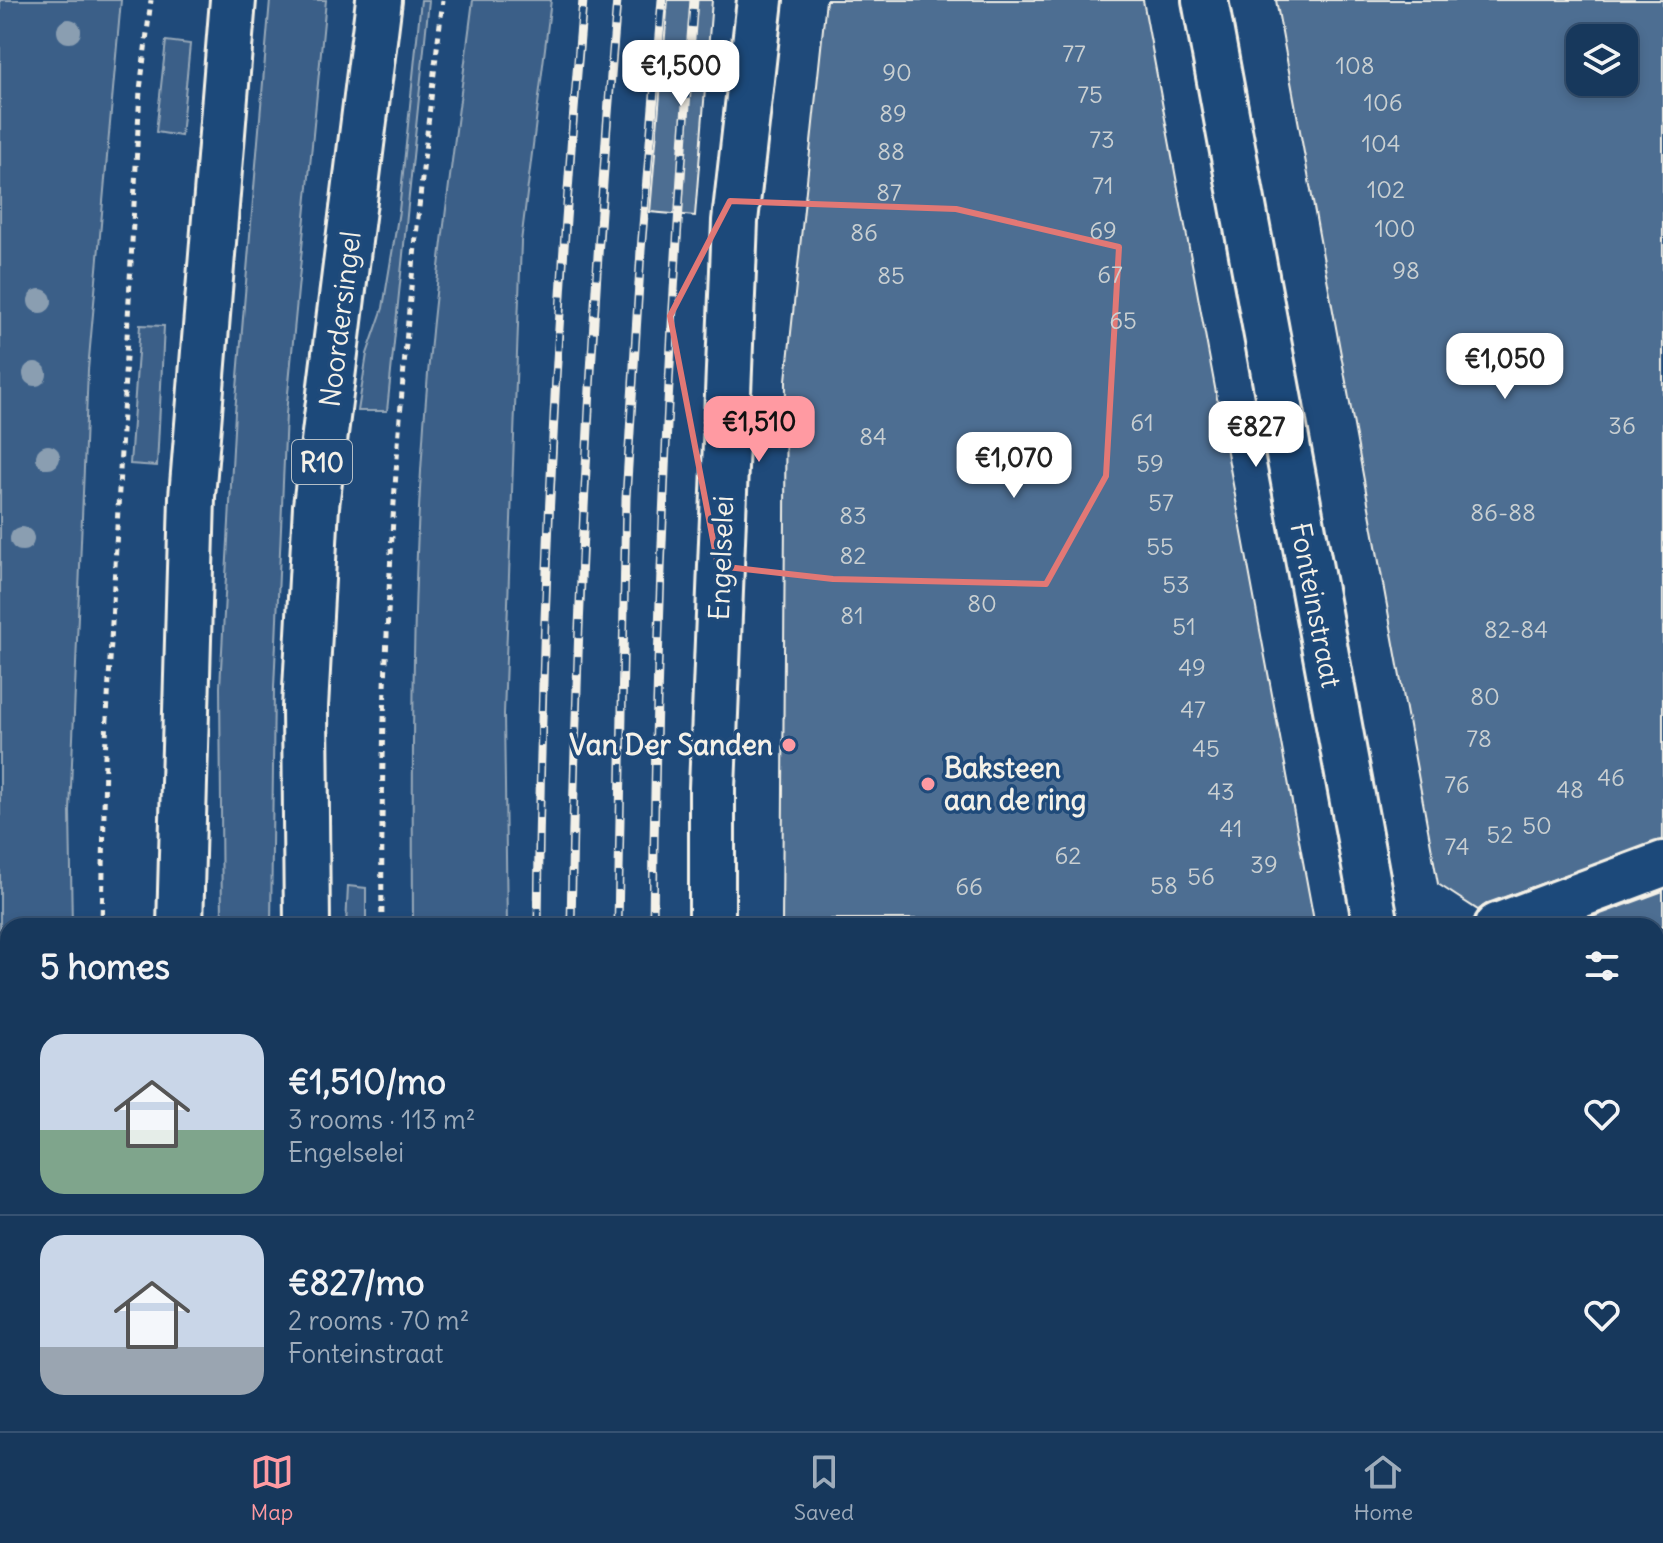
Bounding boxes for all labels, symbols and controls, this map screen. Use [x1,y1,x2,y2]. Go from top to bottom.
map controls [1566,24,1638,96]
button: layers [1566,24,1638,96]
house number: 77 [1062,38,1086,68]
pin: €1,500 [616,40,746,108]
text: €1,500 [640,49,722,82]
house number: 108 [1335,50,1375,80]
house number: 90 [882,57,912,87]
house number: 75 [1077,79,1103,109]
house number: 106 [1363,87,1403,117]
house number: 89 [879,98,907,128]
house number: 73 [1089,124,1115,154]
house number: 104 [1361,128,1401,158]
house number: 88 [877,136,905,166]
house number: 71 [1092,170,1114,200]
house number: 102 [1367,174,1405,204]
house number: 87 [876,177,902,207]
house number: 100 [1374,213,1416,243]
house number: 69 [1089,215,1117,245]
house number: 86 [850,217,878,247]
street label: Noordersingel [311,229,369,409]
house number: 98 [1392,255,1420,285]
house number: 67 [1097,259,1123,289]
house number: 85 [877,260,905,290]
house number: 65 [1109,305,1137,335]
pin: €1,050 [1440,333,1570,401]
text: €1,050 [1464,342,1546,375]
pin: €1,510 [694,396,824,464]
pin: €827 [1209,401,1303,469]
text: €1,510 [722,405,796,438]
house number: 61 [1130,407,1154,437]
text: €827 [1227,410,1285,443]
house number: 36 [1608,410,1636,440]
house number: 84 [859,421,887,451]
pin: €1,070 [949,432,1079,500]
road number: R10 [292,440,352,484]
text: €1,070 [975,441,1053,474]
house number: 59 [1136,448,1164,478]
house number: 57 [1148,487,1174,517]
street label: Engelselei [701,495,741,621]
house number: 86-88 [1470,497,1536,527]
house number: 83 [839,500,867,530]
street label: Fonteinstraat [1282,519,1350,691]
house number: 55 [1146,531,1174,561]
house number: 82 [840,540,866,570]
house number: 53 [1162,569,1190,599]
house number: 80 [967,588,997,618]
house number: 81 [840,600,864,630]
house number: 51 [1172,611,1196,641]
house number: 82-84 [1484,614,1548,644]
house number: 49 [1178,652,1206,682]
house number: 80 [1470,681,1500,711]
house number: 47 [1180,694,1206,724]
house number: 78 [1466,723,1492,753]
place label: Van Der Sanden [569,727,773,763]
house number: 45 [1192,733,1220,763]
marker: Van Der Sanden [780,736,798,754]
place label: Baksteen aan de ring [944,750,1086,818]
house number: 46 [1597,762,1625,792]
house number: 76 [1444,769,1470,799]
house number: 48 [1556,774,1584,804]
marker: Baksteen aan de ring [919,775,937,793]
house number: 43 [1207,776,1235,806]
house number: 50 [1522,810,1552,840]
house number: 41 [1219,813,1243,843]
house number: 52 [1487,819,1513,849]
house number: 74 [1444,831,1470,861]
house number: 62 [1055,840,1082,870]
house number: 39 [1250,849,1278,879]
house number: 56 [1187,861,1215,891]
house number: 58 [1150,870,1178,900]
house number: 66 [955,871,983,901]
icon: filters [1580,944,1624,988]
text: 5 homes [40,945,170,988]
text: €1,510/mo [288,1060,446,1103]
icon: home [104,1066,200,1162]
icon: heart [1580,1092,1624,1136]
text: 3 rooms · 113 m² [288,1103,475,1136]
text: Engelselei [288,1136,404,1169]
text: €827/mo [288,1261,425,1304]
icon: home [104,1267,200,1363]
icon: heart [1580,1293,1624,1337]
text: 2 rooms · 70 m² [288,1304,469,1337]
text: Fonteinstraat [288,1337,444,1370]
tab: Map [250,1450,294,1526]
tab: Saved [794,1450,854,1526]
tab: Home [1354,1450,1413,1526]

